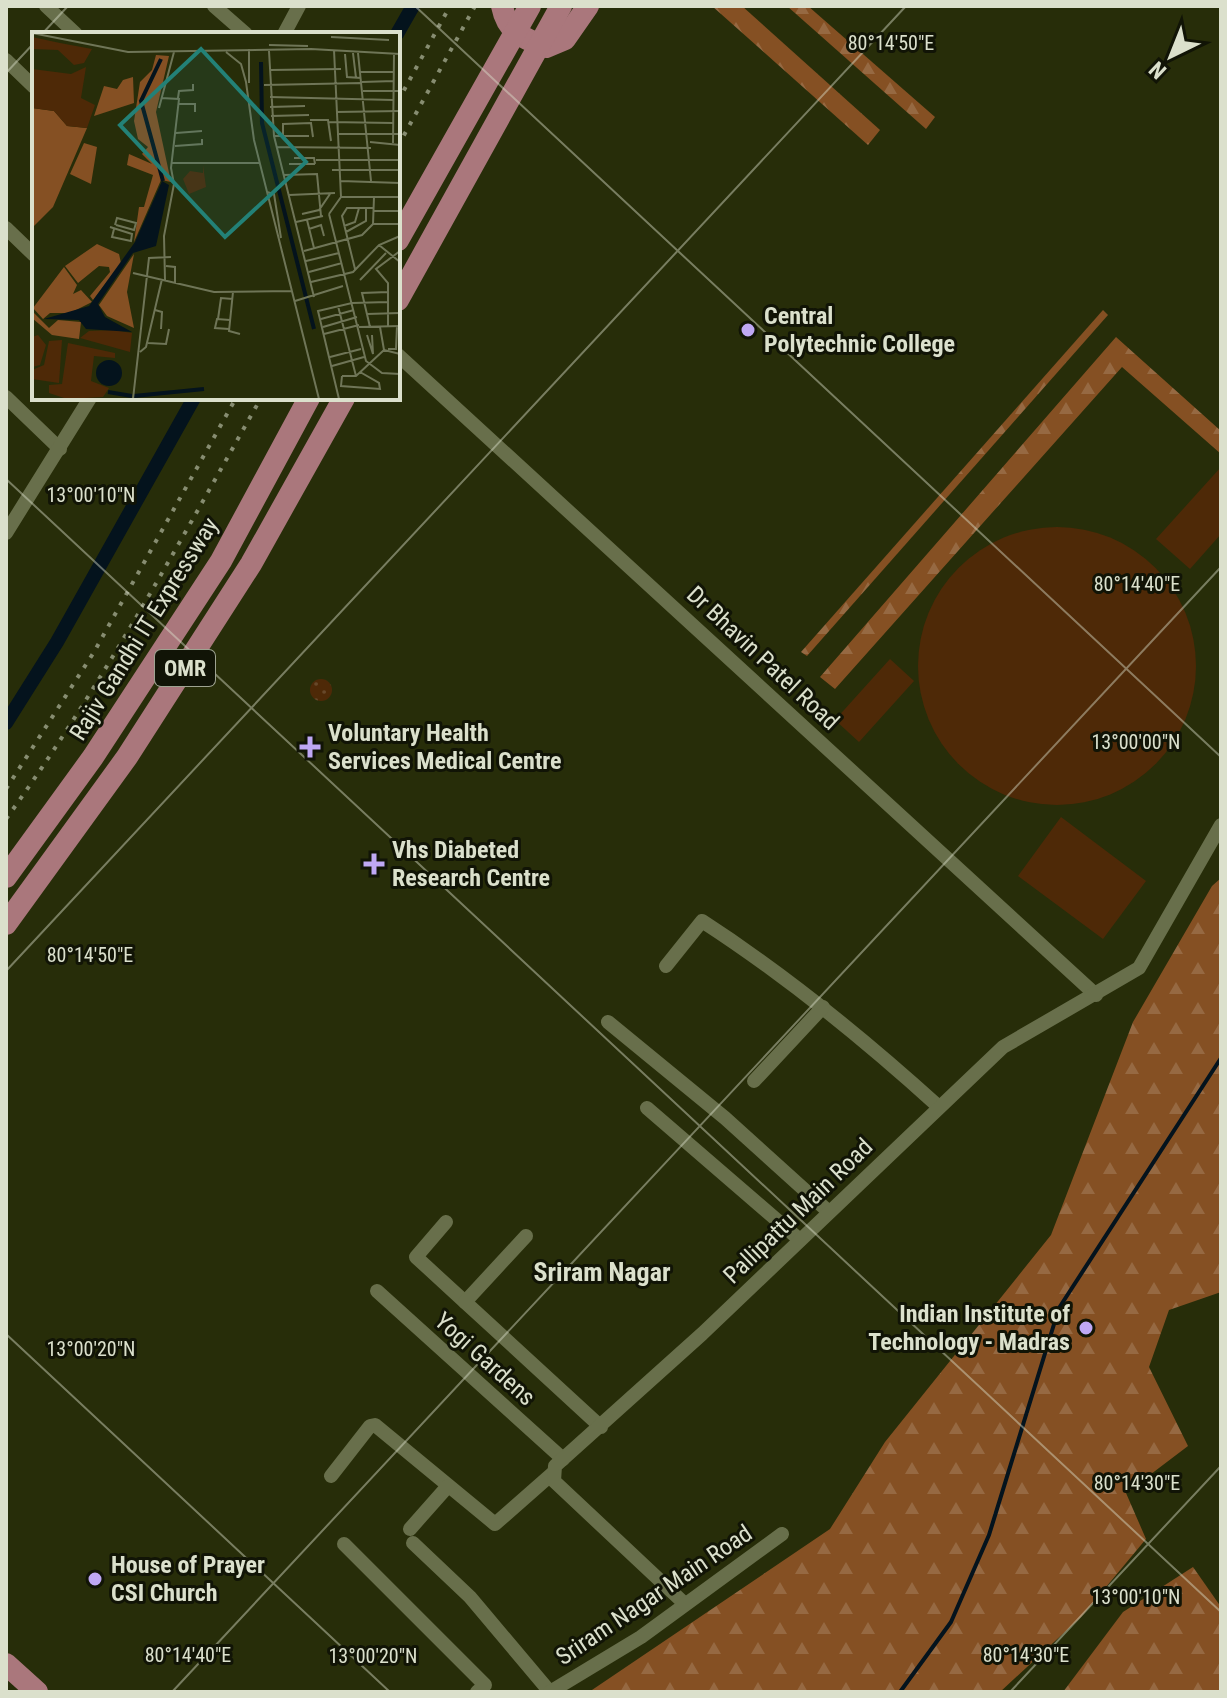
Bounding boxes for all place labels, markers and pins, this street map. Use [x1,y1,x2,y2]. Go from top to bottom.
place label: Central Polytechnic College [764,302,955,358]
marker: Central Polytechnic College [739,321,757,339]
place label: Voluntary Health Services Medical Centre [328,719,561,775]
marker: Voluntary Health Services Medical Centre [299,736,321,758]
place label: Vhs Diabeted Research Centre [392,836,550,892]
marker: Vhs Diabeted Research Centre [363,853,385,875]
place label: Indian Institute of Technology - Madras [868,1300,1070,1356]
marker: Indian Institute of Technology - Madras [1077,1319,1095,1337]
place label: House of Prayer CSI Church [111,1551,265,1607]
marker: House of Prayer CSI Church [86,1570,104,1588]

